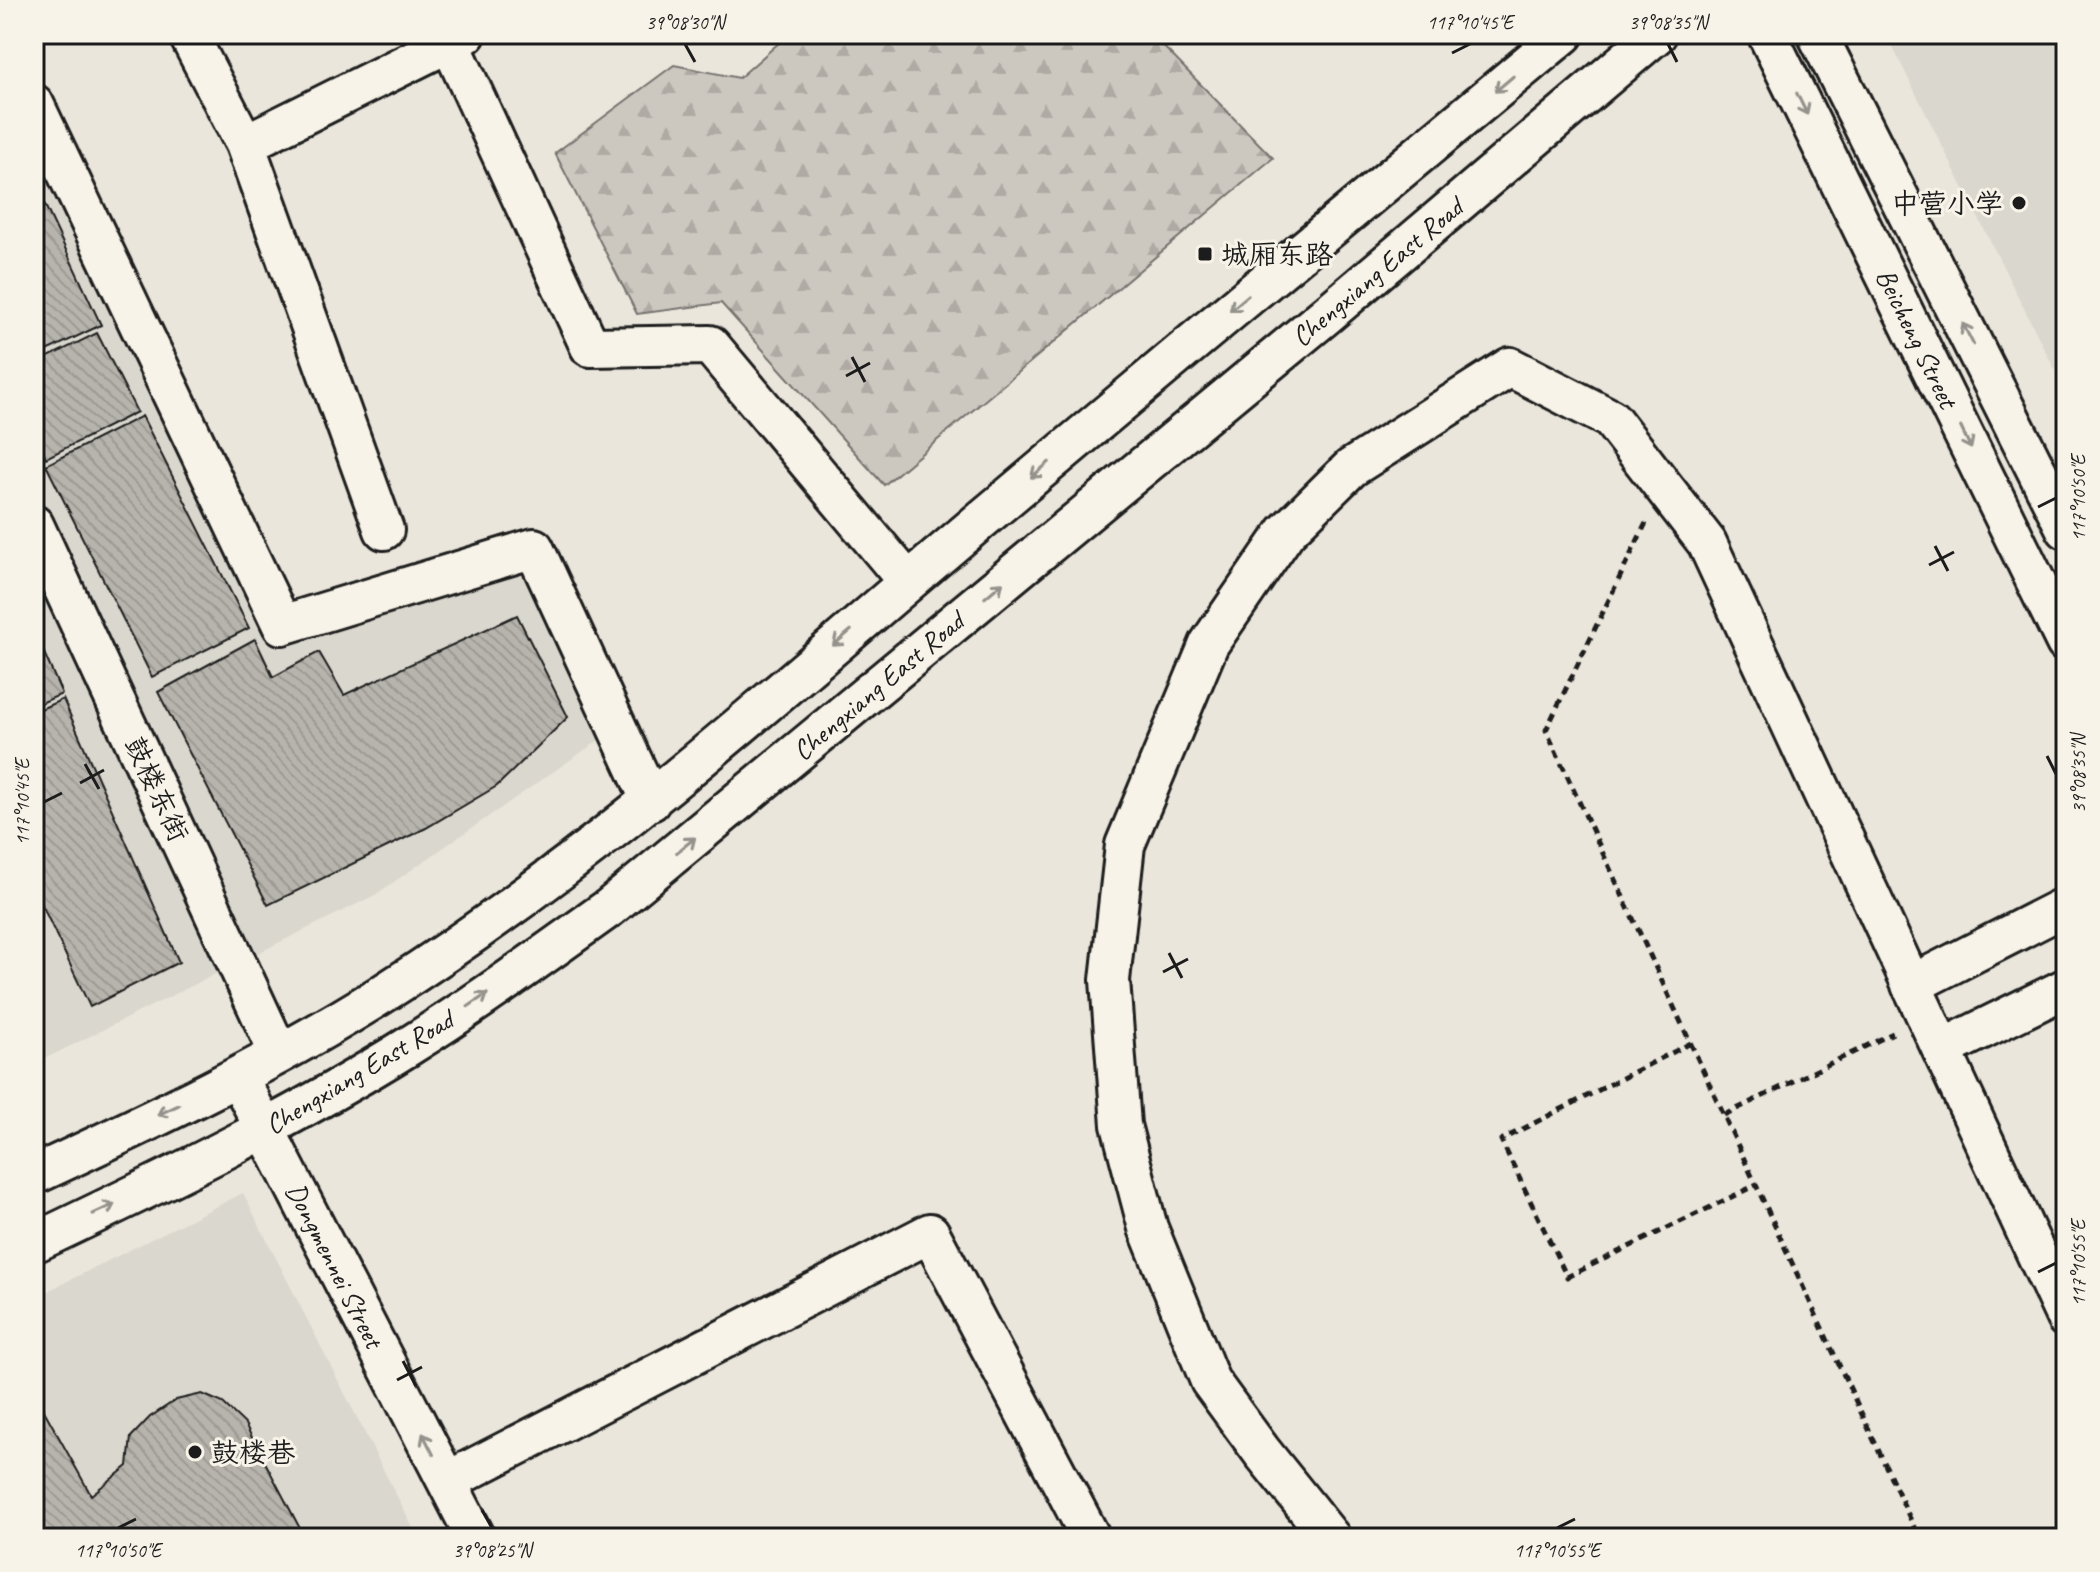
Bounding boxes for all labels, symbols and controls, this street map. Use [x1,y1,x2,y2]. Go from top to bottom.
text: 39°08'30"N [646,10,727,35]
text: 117°10'45"E [1427,10,1516,35]
text: 39°08'35"N [1629,10,1710,35]
one-way arrow [1494,75,1515,93]
one-way arrow [1795,92,1810,115]
place label: 中营小学 [1891,186,2003,221]
street label: Chengxiang East Road [1284,187,1473,354]
marker: 中营小学 [2010,194,2028,212]
place label: 城厢东路 [1221,237,1333,272]
marker: 城厢东路 [1196,245,1214,263]
street label: Beicheng Street [1868,263,1967,416]
one-way arrow [1229,294,1250,312]
one-way arrow [1960,322,1976,346]
one-way arrow [1959,425,1975,449]
text: 117°10'50"E [2066,452,2091,541]
one-way arrow [1031,461,1051,479]
one-way arrow [983,581,1004,599]
street label: Chengxiang East Road [785,601,974,768]
one-way arrow [832,629,852,647]
street label: 鼓楼东街 [117,731,197,847]
text: 39°08'35"N [2066,732,2091,813]
text: 117°10'45"E [10,756,35,845]
one-way arrow [675,836,695,854]
one-way arrow [466,992,488,1009]
street label: Chengxiang East Road [259,1000,463,1142]
one-way arrow [156,1103,180,1118]
street label: Dongmennei Street [278,1177,393,1356]
one-way arrow [92,1201,116,1216]
text: 117°10'55"E [2066,1217,2091,1306]
one-way arrow [420,1432,436,1456]
place label: 鼓楼巷 [211,1435,296,1470]
marker: 鼓楼巷 [186,1443,204,1461]
text: 117°10'50"E [75,1538,164,1563]
text: 39°08'25"N [453,1538,534,1563]
text: 117°10'55"E [1514,1538,1603,1563]

